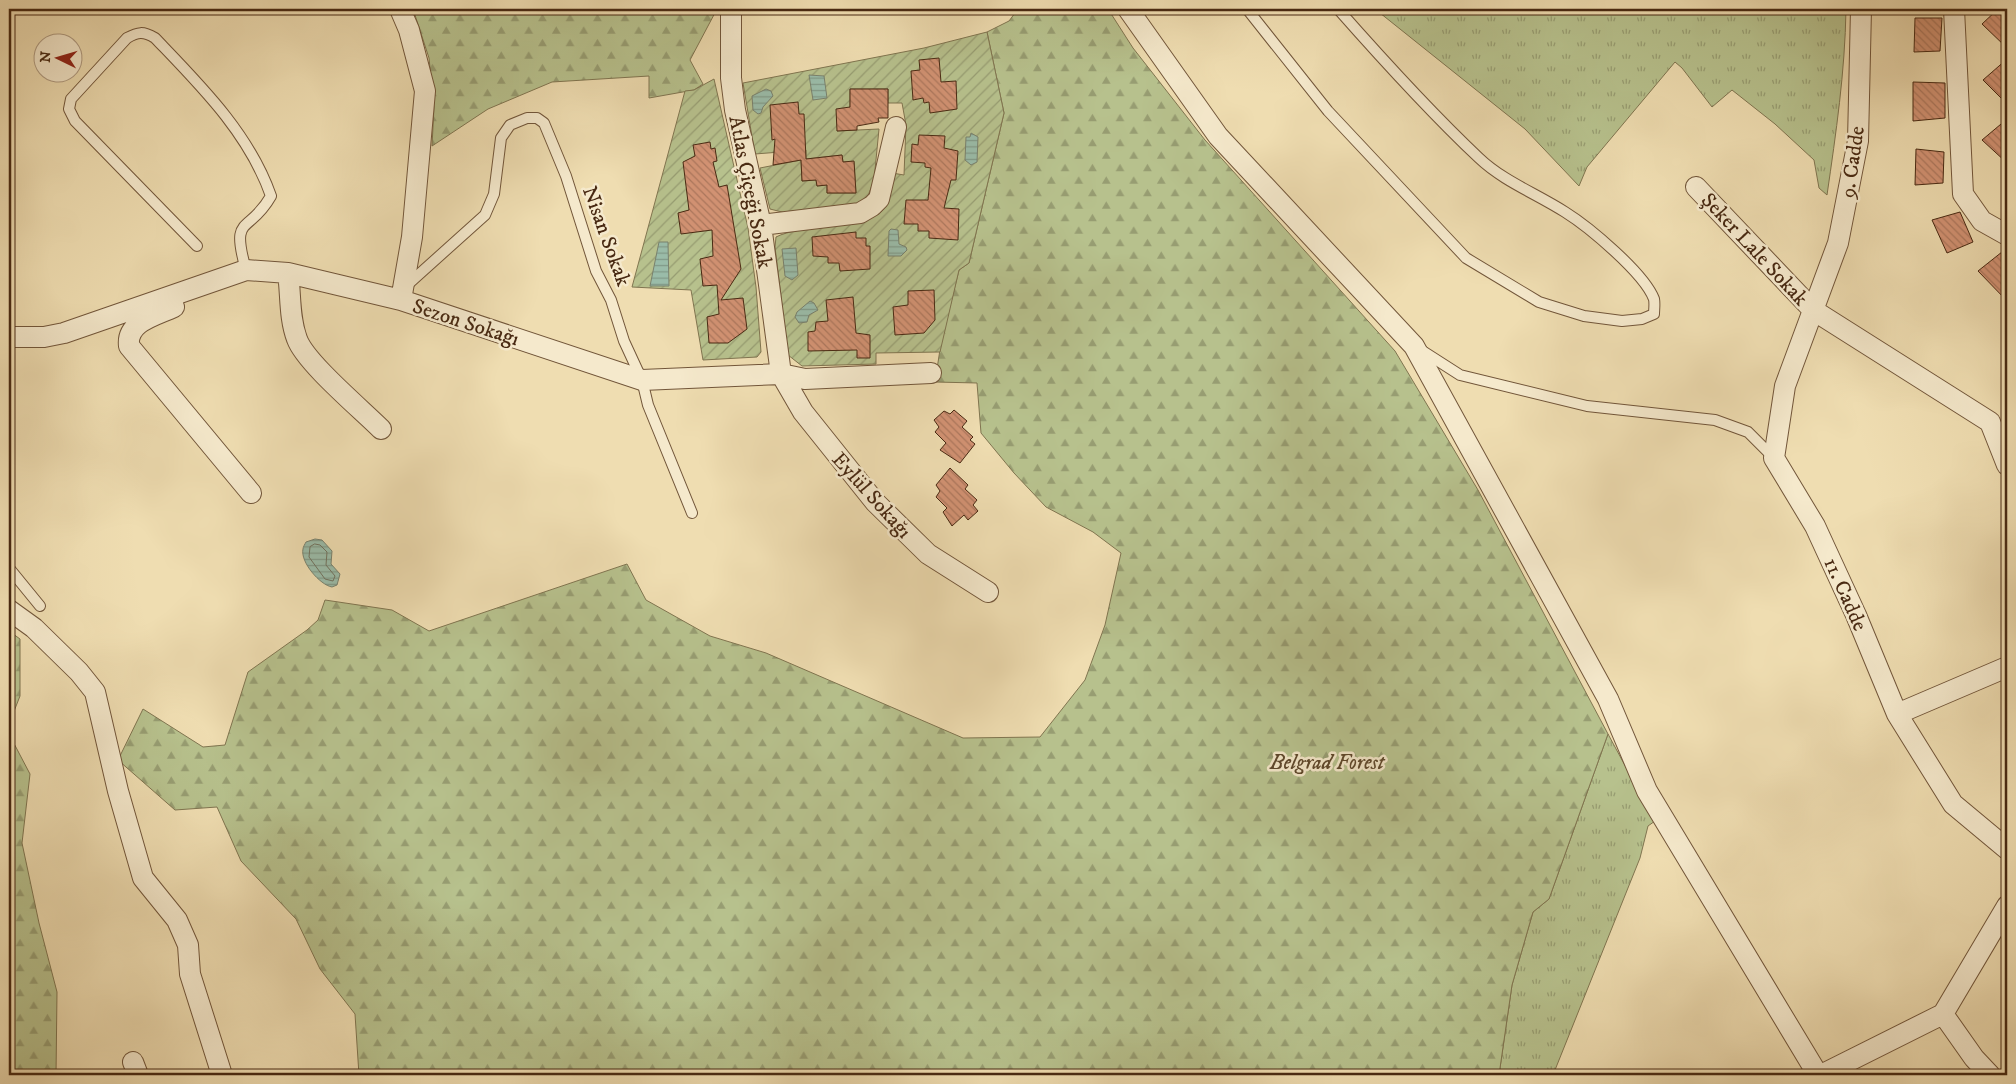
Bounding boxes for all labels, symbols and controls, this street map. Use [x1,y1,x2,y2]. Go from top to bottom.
north arrow [32,32,82,82]
text: N [37,50,56,63]
street label: Atlas Çiçeği Sokak [722,114,778,271]
street label: 9. Cadde [1835,124,1871,201]
street label: Nisan Sokak [576,183,636,290]
street label: Şeker Lale Sokak [1695,188,1814,312]
street label: Sezon Sokağı [409,293,522,352]
street label: Eylül Sokağı [826,447,917,544]
street label: 11. Cadde [1817,554,1873,635]
park label: Belgrad Forest [1269,750,1386,776]

